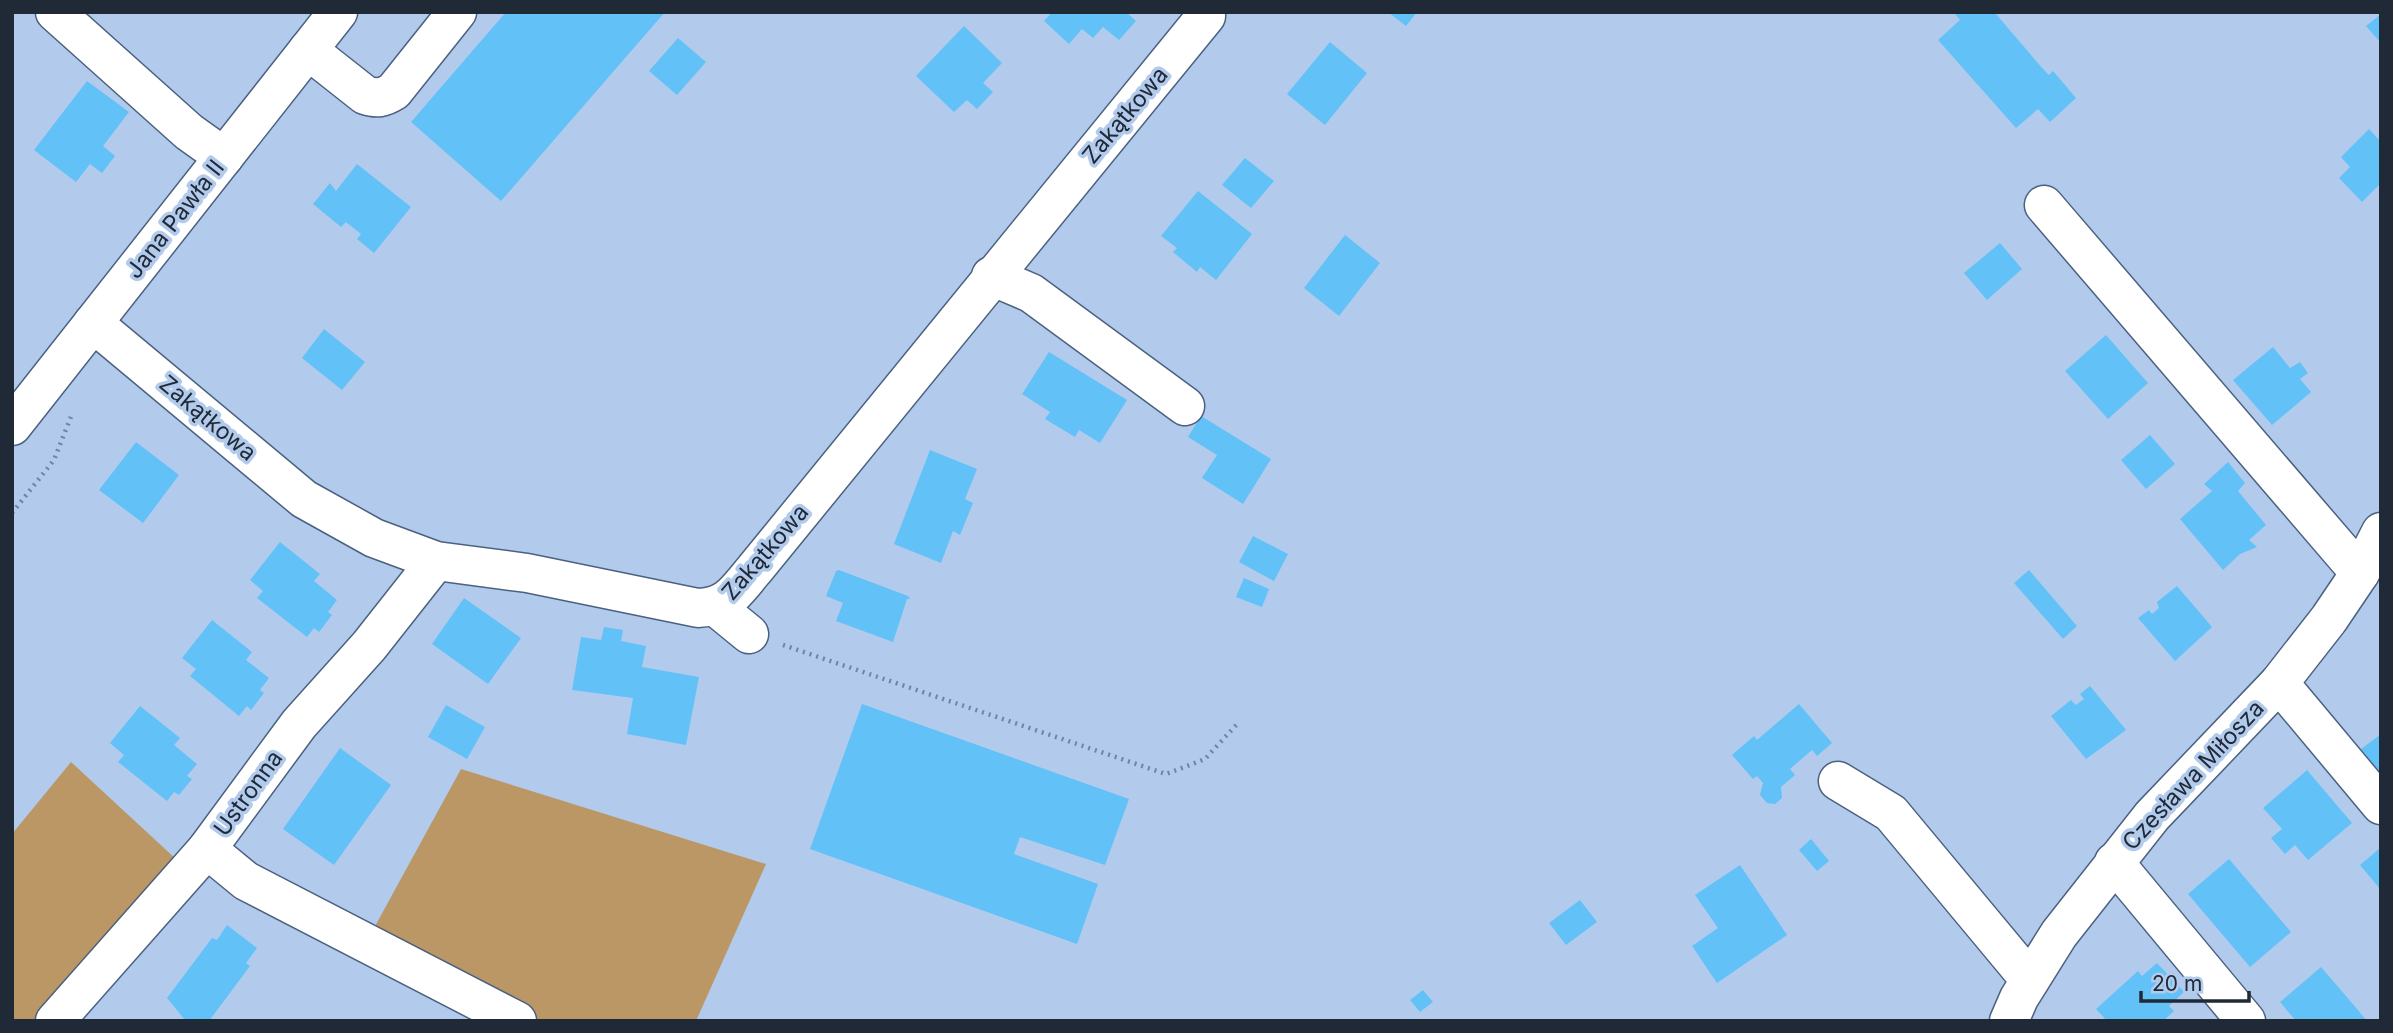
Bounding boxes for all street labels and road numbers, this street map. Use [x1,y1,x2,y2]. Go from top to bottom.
street label: Zakątkowa [1076,61,1174,169]
street label: Jana Pawła II [120,154,230,284]
street label: Zakątkowa [154,369,262,467]
street label: Zakątkowa [716,498,814,606]
street label: Czesława Miłosza [2116,694,2270,856]
street label: Ustronna [208,745,288,841]

